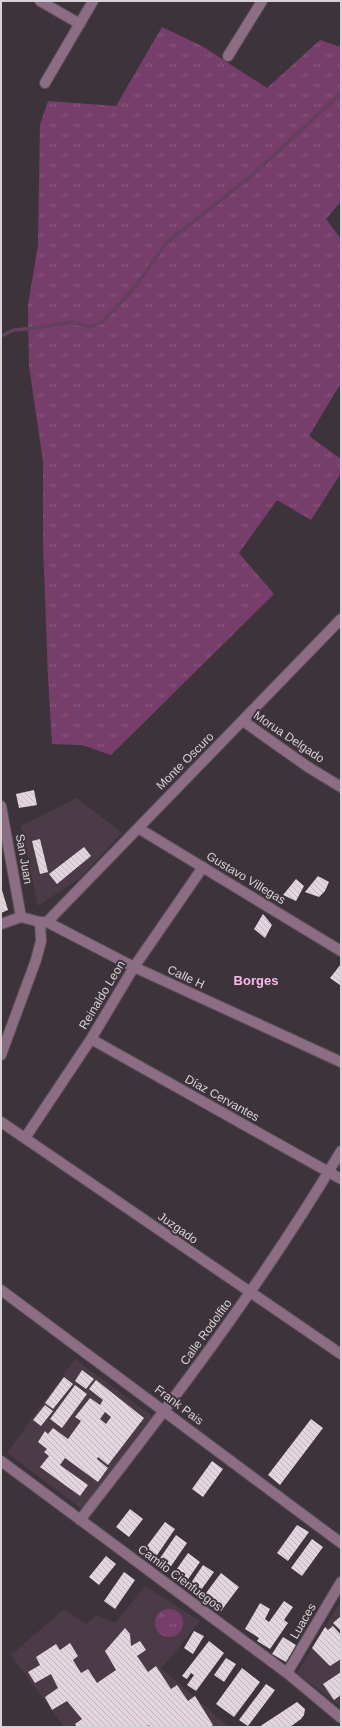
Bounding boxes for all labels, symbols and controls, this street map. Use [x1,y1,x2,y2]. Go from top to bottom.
street label: Morua Delgado [251,708,327,766]
street label: Monte Oscuro [153,729,217,793]
street label: San Juan [13,833,35,885]
street label: Gustavo Villegas [204,849,288,907]
street label: Reinaldo Leon [76,958,128,1032]
street label: Calle H [165,962,207,992]
district label: Borges [234,973,278,988]
street label: Díaz Cervantes [182,1072,262,1124]
street label: Juzgado [155,1209,201,1247]
street label: Calle Rodolfito [177,1296,235,1368]
street label: Frank Pais [152,1382,206,1428]
street label: Camilo Cienfuegos [135,1542,225,1614]
street label: Luaces [287,1601,319,1641]

